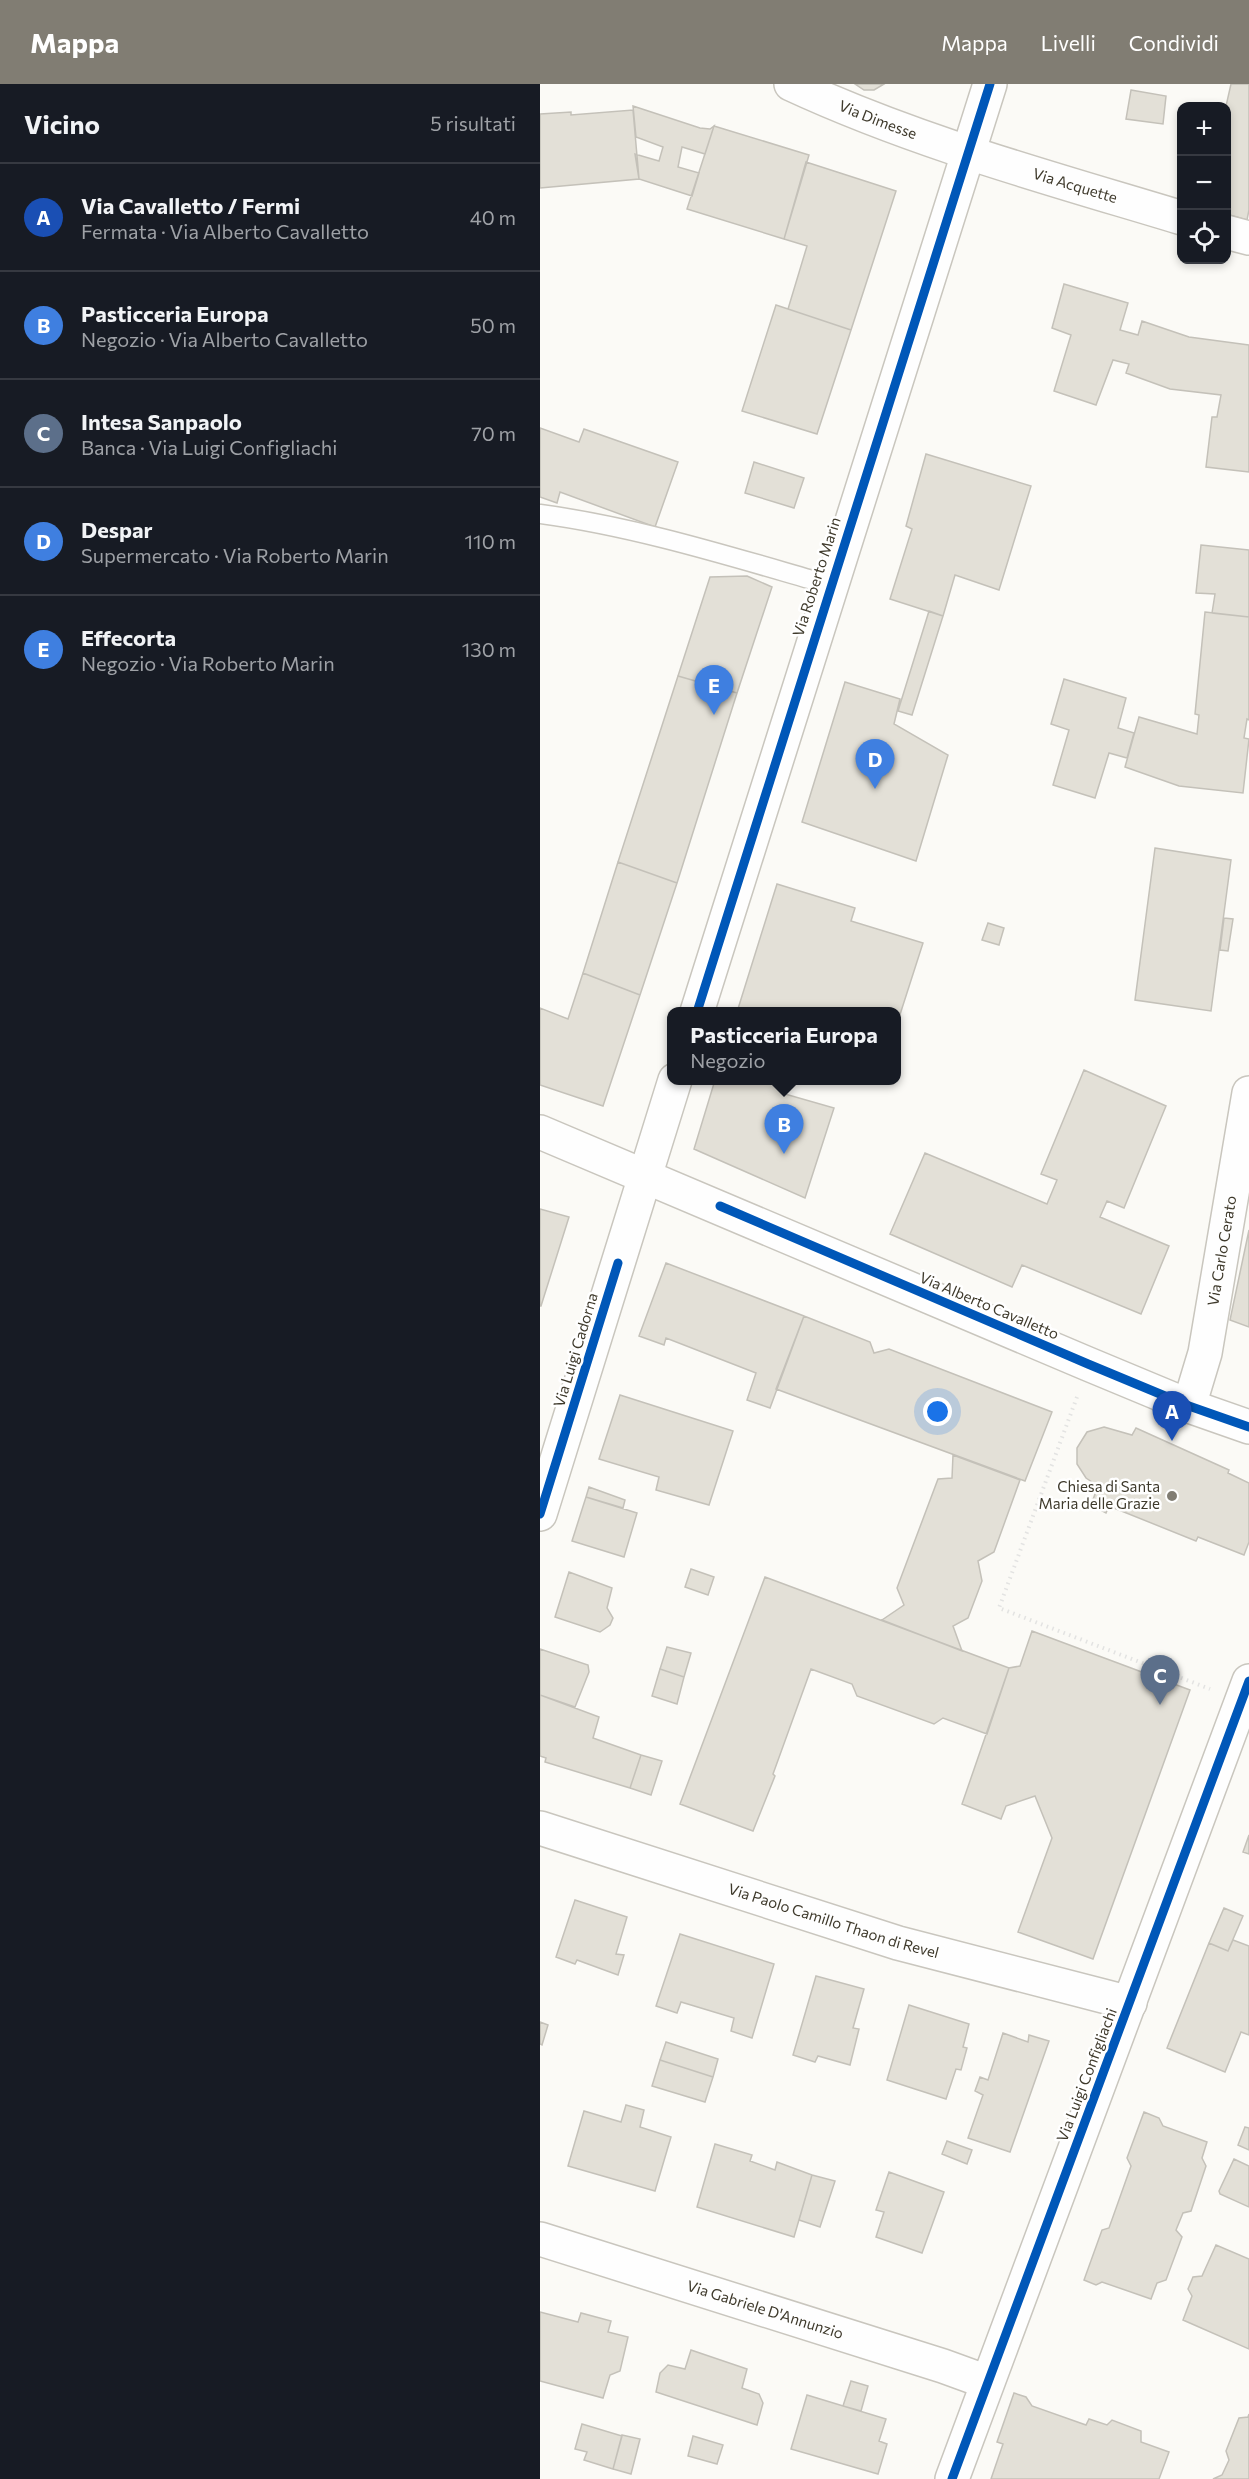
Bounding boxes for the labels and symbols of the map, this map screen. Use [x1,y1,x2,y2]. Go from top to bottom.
street label: Via Dimesse [836,96,920,142]
street label: Via Acquette [1031,164,1120,206]
street label: Via Roberto Marin [788,515,844,639]
pin: E [694,666,734,715]
pin: D [856,740,894,789]
pin: B [764,1104,804,1154]
street label: Via Carlo Cerato [1203,1194,1239,1307]
street label: Via Alberto Cavalletto [917,1268,1062,1343]
street label: Via Luigi Cadorna [549,1290,601,1409]
pin: A [1152,1392,1192,1441]
your location [923,1397,952,1426]
place label: Chiesa di Santa Maria delle Grazie [1038,1477,1160,1512]
marker: Chiesa di Santa Maria delle Grazie [1165,1489,1179,1503]
pin: C [1140,1656,1180,1705]
street label: Via Paolo Camillo Thaon di Revel [726,1879,941,1961]
street label: Via Luigi Configliachi [1052,2005,1120,2144]
street label: Via Gabriele D'Annunzio [685,2276,846,2342]

